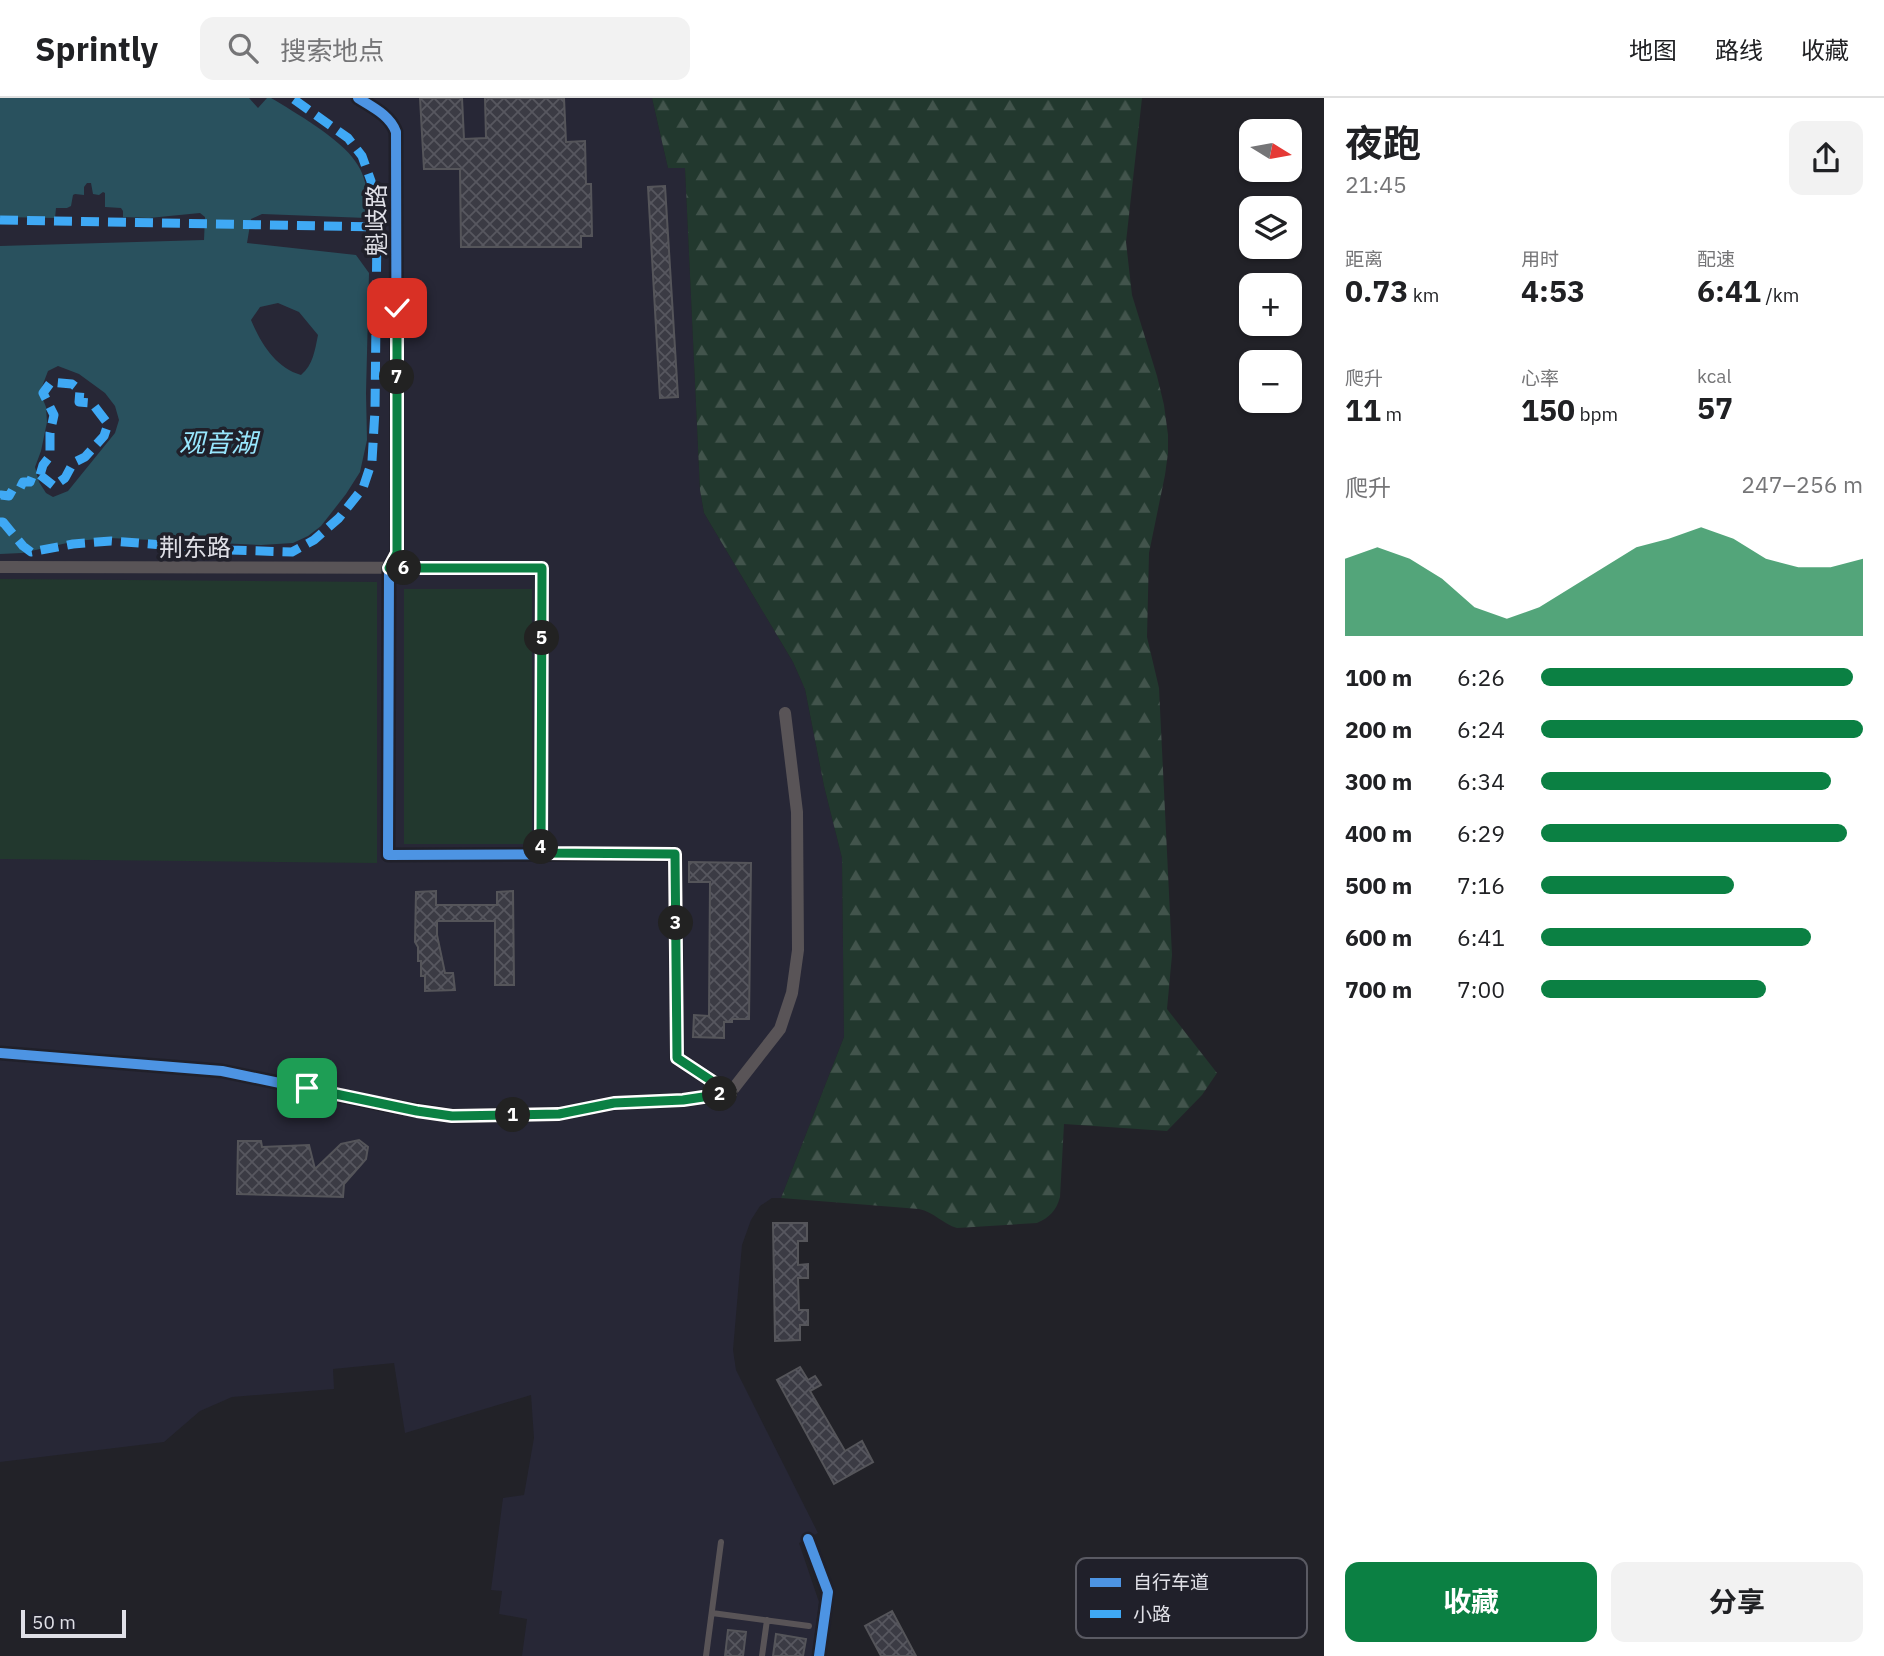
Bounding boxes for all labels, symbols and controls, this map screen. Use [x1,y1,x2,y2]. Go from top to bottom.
search box [200,17,690,80]
text: Sprintly [35,27,158,70]
icon: search [224,29,262,67]
text: 搜索地点 [280,33,384,67]
text: 地图 [1629,34,1677,66]
text: 路线 [1715,34,1763,66]
text: 收藏 [1801,34,1849,66]
text: 夜跑 [1345,118,1421,167]
north arrow [1239,119,1302,182]
map controls [1239,119,1302,413]
button: share [1789,121,1863,195]
text: 21:45 [1345,169,1407,199]
street label: 魁岐路 [360,184,392,256]
button: layers [1239,196,1302,259]
text: 距离 [1345,247,1383,271]
text: 用时 [1521,247,1559,271]
text: 配速 [1697,247,1735,271]
text: 0.73 [1345,271,1408,310]
text: 4:53 [1521,271,1585,310]
text: 6:41 [1697,271,1761,310]
button: + [1239,273,1302,336]
pin [367,278,427,338]
text: km [1408,283,1439,307]
text: /km [1761,283,1799,307]
icon: check [378,289,416,327]
button: − [1239,350,1302,413]
pin: 7 [380,360,414,394]
text: 7 [391,364,402,388]
text: kcal [1697,364,1732,388]
text: 爬升 [1345,366,1383,390]
text: 心率 [1521,366,1559,390]
text: 57 [1697,388,1733,427]
text: 11 [1345,390,1381,429]
text: 150 [1521,390,1575,429]
text: m [1381,402,1402,426]
text: bpm [1575,402,1618,426]
water label: 观音湖 [179,425,261,459]
text: 247–256 m [1741,469,1863,499]
text: 爬升 [1345,472,1391,502]
street label: 荆东路 [159,531,231,563]
pin: 6 [386,550,422,586]
text: 6 [398,555,409,579]
pin: 5 [524,620,560,656]
text: 5 [536,625,547,649]
text: 100 m [1345,662,1412,692]
text: 6:26 [1457,662,1505,692]
text: 200 m [1345,714,1412,744]
text: 6:24 [1457,714,1505,744]
text: 300 m [1345,766,1412,796]
text: 6:34 [1457,766,1505,796]
text: 400 m [1345,818,1412,848]
text: 6:29 [1457,818,1505,848]
pin: 4 [524,830,558,864]
text: 4 [535,834,546,858]
text: 500 m [1345,870,1412,900]
text: 7:16 [1457,870,1505,900]
pin: 3 [658,906,694,940]
text: 3 [670,910,681,934]
text: 600 m [1345,922,1412,952]
text: 6:41 [1457,922,1505,952]
text: 700 m [1345,974,1412,1004]
text: 7:00 [1457,974,1505,1004]
pin [277,1058,337,1118]
icon: arrive [288,1069,326,1107]
pin: 2 [702,1076,738,1112]
text: 2 [714,1081,725,1105]
pin: 1 [496,1098,530,1132]
text: 1 [507,1102,518,1126]
legend [1076,1558,1307,1638]
button: 收藏 [1345,1562,1597,1642]
button: 分享 [1611,1562,1863,1642]
text: 自行车道 [1133,1570,1209,1594]
text: 小路 [1133,1602,1171,1626]
scale bar [21,1607,126,1639]
text: 50 m [32,1610,76,1634]

